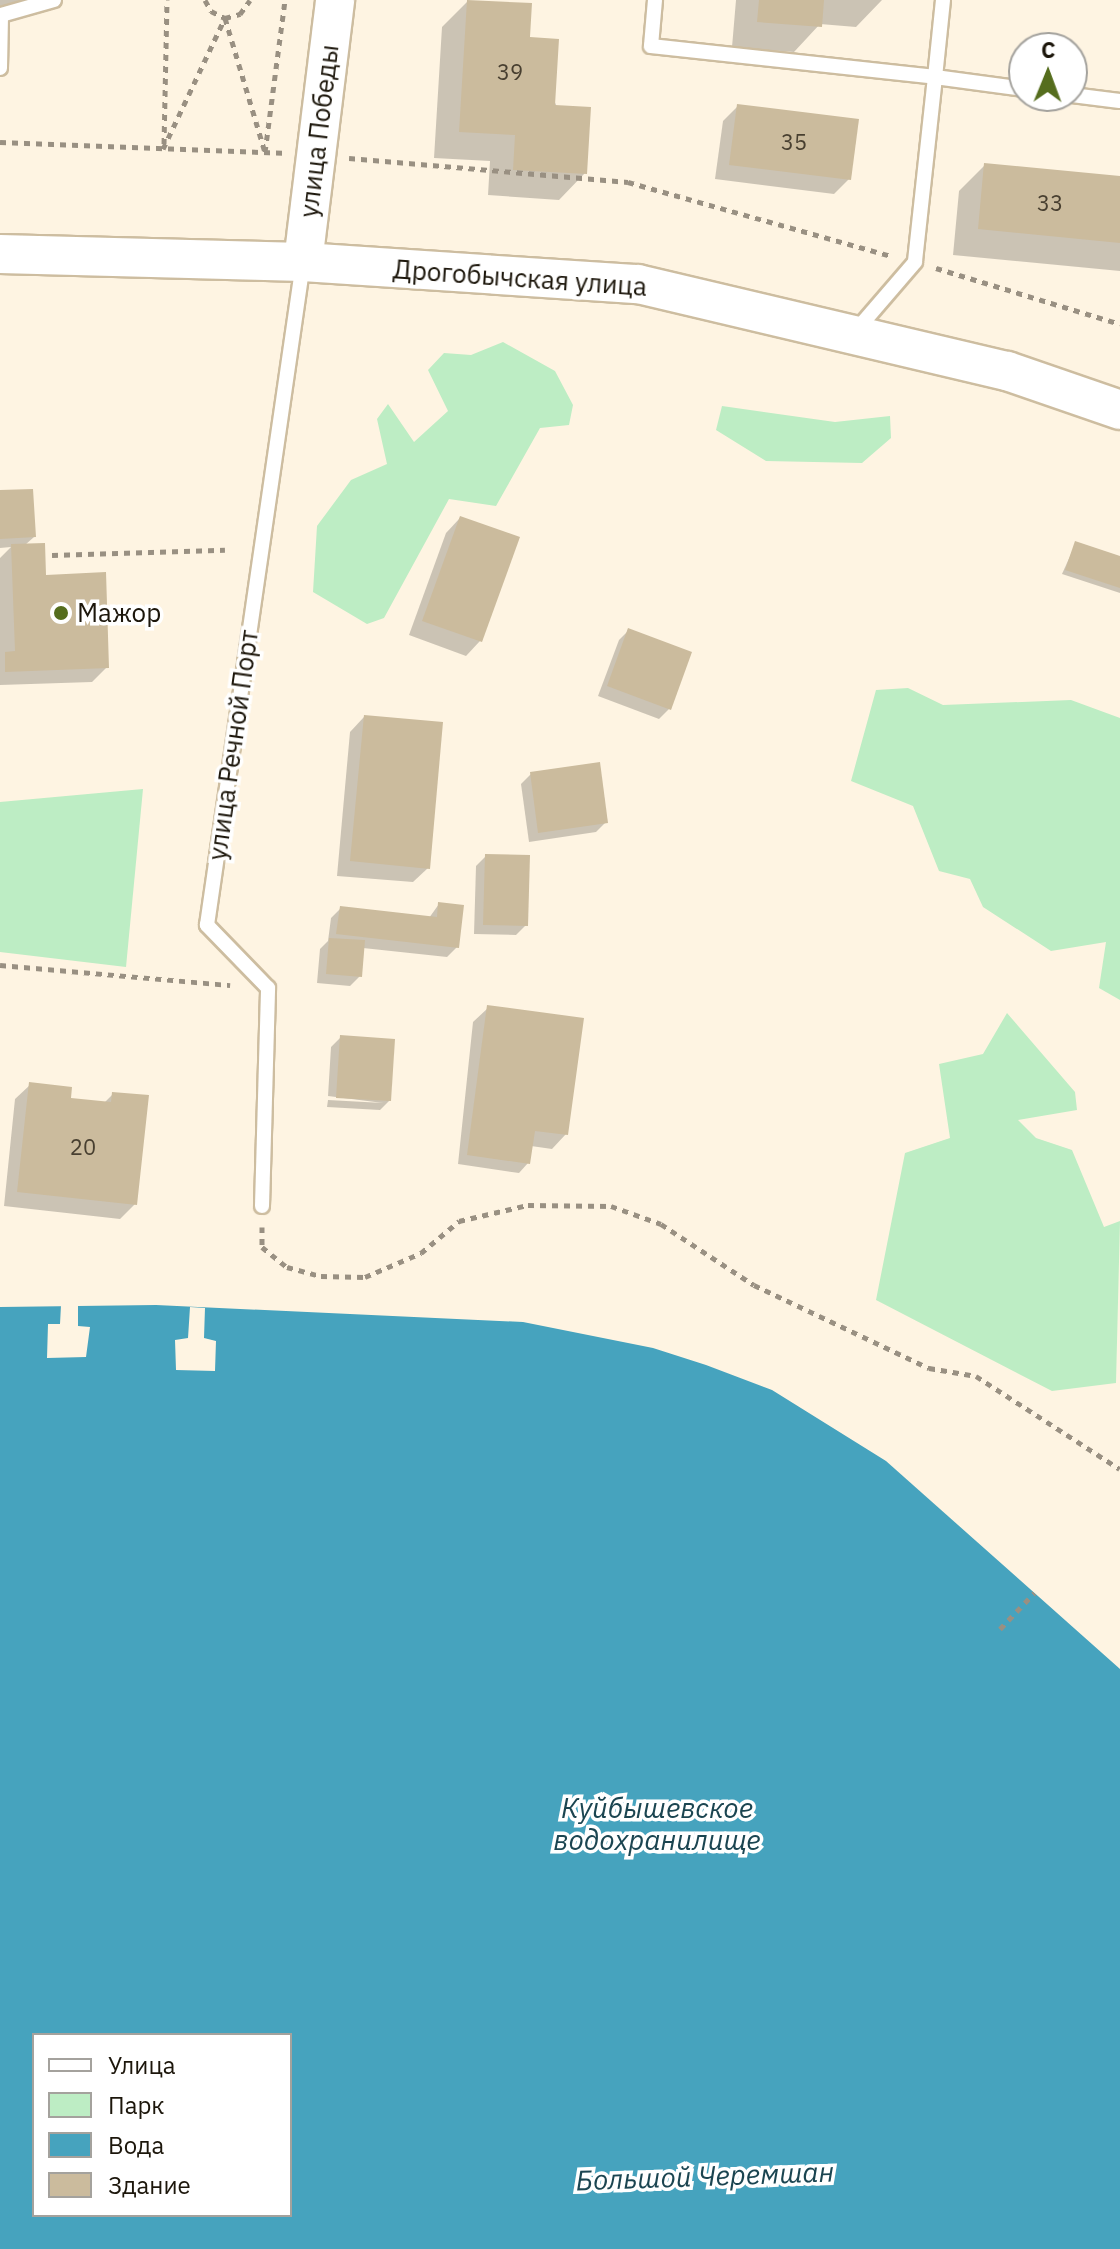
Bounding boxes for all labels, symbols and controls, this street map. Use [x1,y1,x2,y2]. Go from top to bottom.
north arrow [1008,32,1088,112]
text: С [1041,35,1056,64]
street label: улица Победы [293,43,345,219]
house number: 39 [497,59,523,85]
house number: 35 [781,129,807,155]
house number: 33 [1037,190,1063,216]
street label: Дрогобычская улица [392,254,648,302]
place label: Мажор [77,597,161,629]
marker: Мажор [52,604,70,622]
street label: улица Речной Порт [201,628,265,862]
house number: 20 [70,1134,96,1160]
water label: Куйбышевское водохранилище [553,1791,761,1857]
legend [32,2033,292,2217]
text: Улица [108,2049,176,2081]
text: Парк [108,2089,165,2121]
text: Вода [108,2129,164,2161]
water label: Большой Черемшан [575,2155,835,2197]
text: Здание [108,2169,191,2201]

